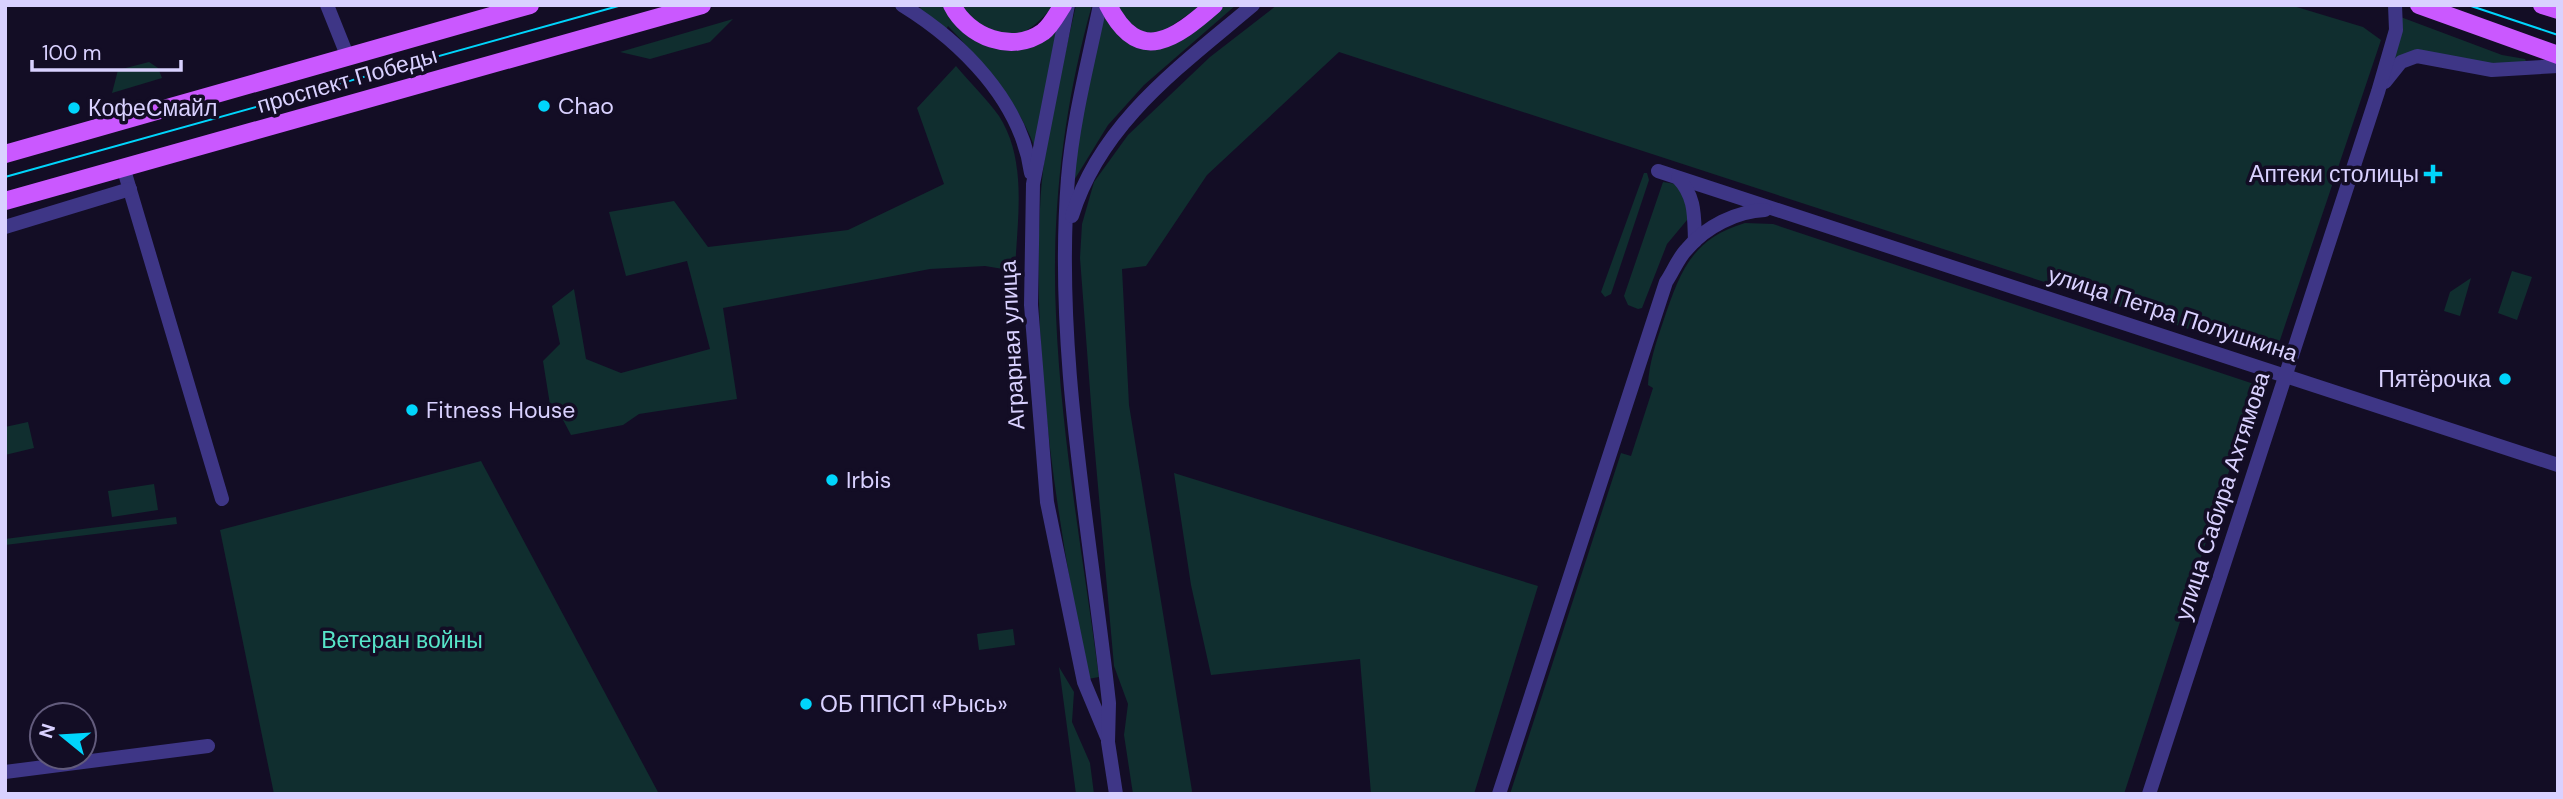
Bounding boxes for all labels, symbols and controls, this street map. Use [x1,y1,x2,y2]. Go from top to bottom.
scale bar [32,28,180,72]
text: 100 m [42,39,102,67]
street label: проспект Победы [253,40,441,120]
place label: Chao [558,91,614,121]
place label: КофеСмайл [88,93,217,123]
marker: Chao [536,98,552,114]
marker: КофеСмайл [66,100,82,116]
place label: Аптеки столицы [2249,159,2419,189]
marker: Аптеки столицы [2425,166,2441,182]
street label: Аграрная улица [993,259,1031,430]
street label: улица Петра Полушкина [2044,259,2302,369]
place label: Пятёрочка [2378,364,2491,394]
street label: улица Сабира Ахтямова [2168,368,2276,624]
marker: Пятёрочка [2497,371,2513,387]
place label: Fitness House [426,395,575,425]
marker: Fitness House [404,402,420,418]
place label: Irbis [846,465,891,495]
marker: Irbis [824,472,840,488]
park label: Ветеран войны [321,625,483,655]
place label: ОБ ППСП «Рысь» [820,689,1008,719]
marker: ОБ ППСП «Рысь» [798,696,814,712]
north arrow [28,701,98,771]
text: N [33,720,61,741]

